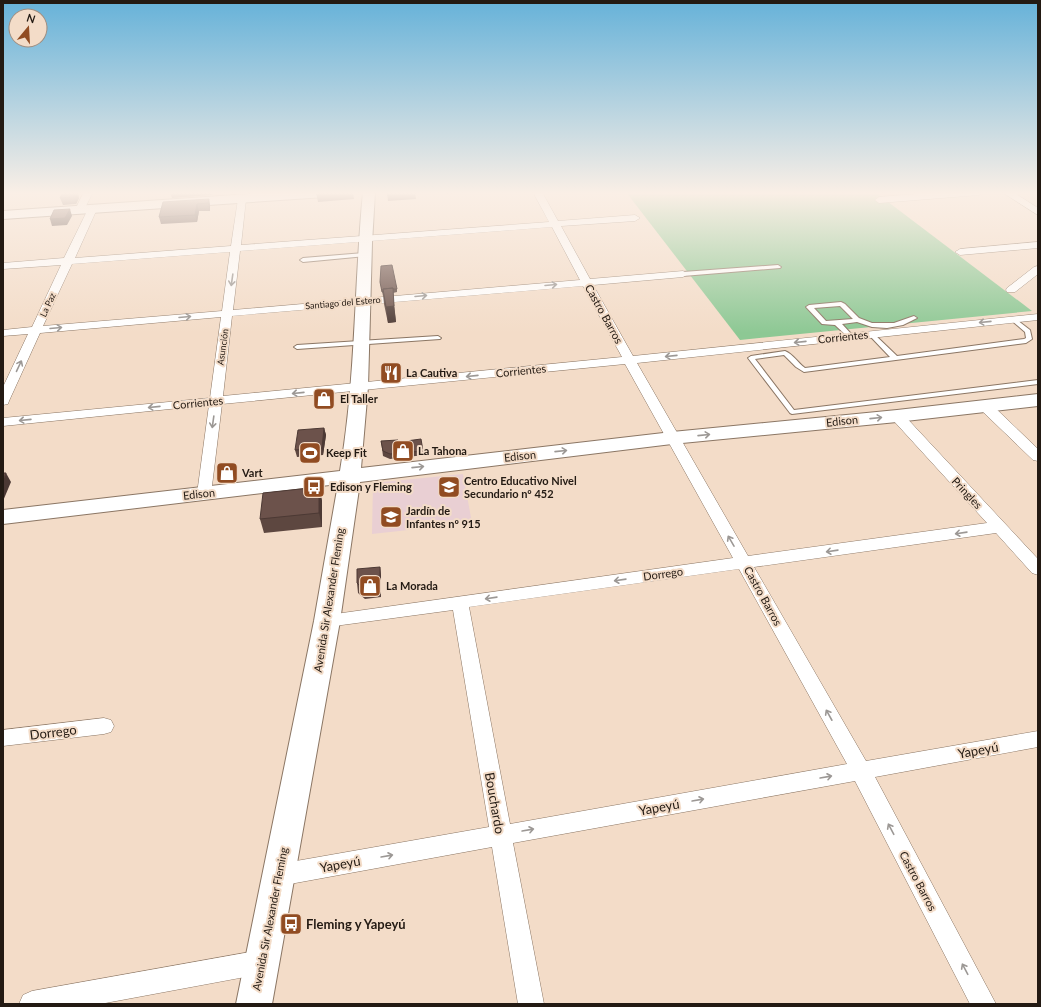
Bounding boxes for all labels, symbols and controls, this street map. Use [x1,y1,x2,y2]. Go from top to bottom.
north arrow [8,8,48,48]
text: N [25,11,37,26]
one-way arrow [229,273,236,286]
one-way arrow [544,281,557,288]
street label: Castro Barros [583,282,626,346]
street label: La Paz [37,291,58,319]
one-way arrow [414,292,427,300]
street label: Santiago del Estero [305,294,381,311]
one-way arrow [178,313,191,321]
one-way arrow [979,318,992,326]
one-way arrow [49,325,62,332]
street label: Corrientes [817,327,869,346]
street label: Asunción [215,328,230,366]
one-way arrow [794,338,807,346]
one-way arrow [665,352,678,359]
one-way arrow [16,360,24,372]
restaurant icon: La Cautiva [378,360,404,386]
street label: Corrientes [495,361,547,380]
place label: La Cautiva [406,366,457,379]
one-way arrow [466,372,479,379]
shop icon: El Taller [311,386,337,412]
one-way arrow [292,389,305,397]
place label: El Taller [340,392,379,405]
street label: Corrientes [172,393,224,412]
one-way arrow [148,404,161,411]
street label: Edison [825,412,859,429]
one-way arrow [869,414,882,422]
one-way arrow [19,416,32,424]
one-way arrow [209,416,217,429]
one-way arrow [697,431,710,439]
shop icon: La Tahona [390,438,416,464]
sports icon: Keep Fit [297,440,323,466]
place label: La Tahona [418,444,467,457]
place label: Keep Fit [326,446,368,459]
street label: Edison [503,447,537,464]
one-way arrow [554,447,567,455]
shop icon: Vart [214,460,240,486]
one-way arrow [411,463,424,471]
place label: Vart [241,466,263,479]
bus stop icon: Edison y Fleming [301,474,327,500]
school or university icon: Centro Educativo Nivel Secundario nº 452 [436,474,462,500]
place label: Centro Educativo Nivel Secundario nº 452 [464,474,577,500]
street label: Pringles [950,474,985,511]
place label: Edison y Fleming [330,480,412,493]
street label: Edison [182,485,216,502]
school or university icon: Jardín de Infantes nº 915 [378,504,404,530]
place label: Jardín de Infantes nº 915 [406,504,481,530]
street label: Avenida Sir Alexander Fleming [311,527,346,673]
one-way arrow [955,529,968,537]
one-way arrow [727,535,735,547]
one-way arrow [826,547,839,555]
street label: Dorrego [642,564,684,583]
street label: Castro Barros [742,564,785,628]
shop icon: La Morada [357,573,383,599]
one-way arrow [614,576,627,584]
place label: La Morada [386,579,438,592]
one-way arrow [485,594,498,602]
one-way arrow [825,709,833,721]
street label: Dorrego [29,721,77,743]
street label: Yapeyú [956,739,1000,761]
street label: Bouchardo [482,771,508,835]
one-way arrow [819,773,832,781]
street label: Yapeyú [637,796,681,818]
one-way arrow [691,796,704,804]
one-way arrow [887,824,895,836]
one-way arrow [521,826,534,834]
street label: Avenida Sir Alexander Fleming [249,846,290,992]
street label: Castro Barros [897,849,940,913]
one-way arrow [380,851,393,859]
street label: Yapeyú [318,853,362,875]
bus stop icon: Fleming y Yapeyú [278,911,304,937]
place label: Fleming y Yapeyú [306,916,406,932]
one-way arrow [960,964,968,976]

